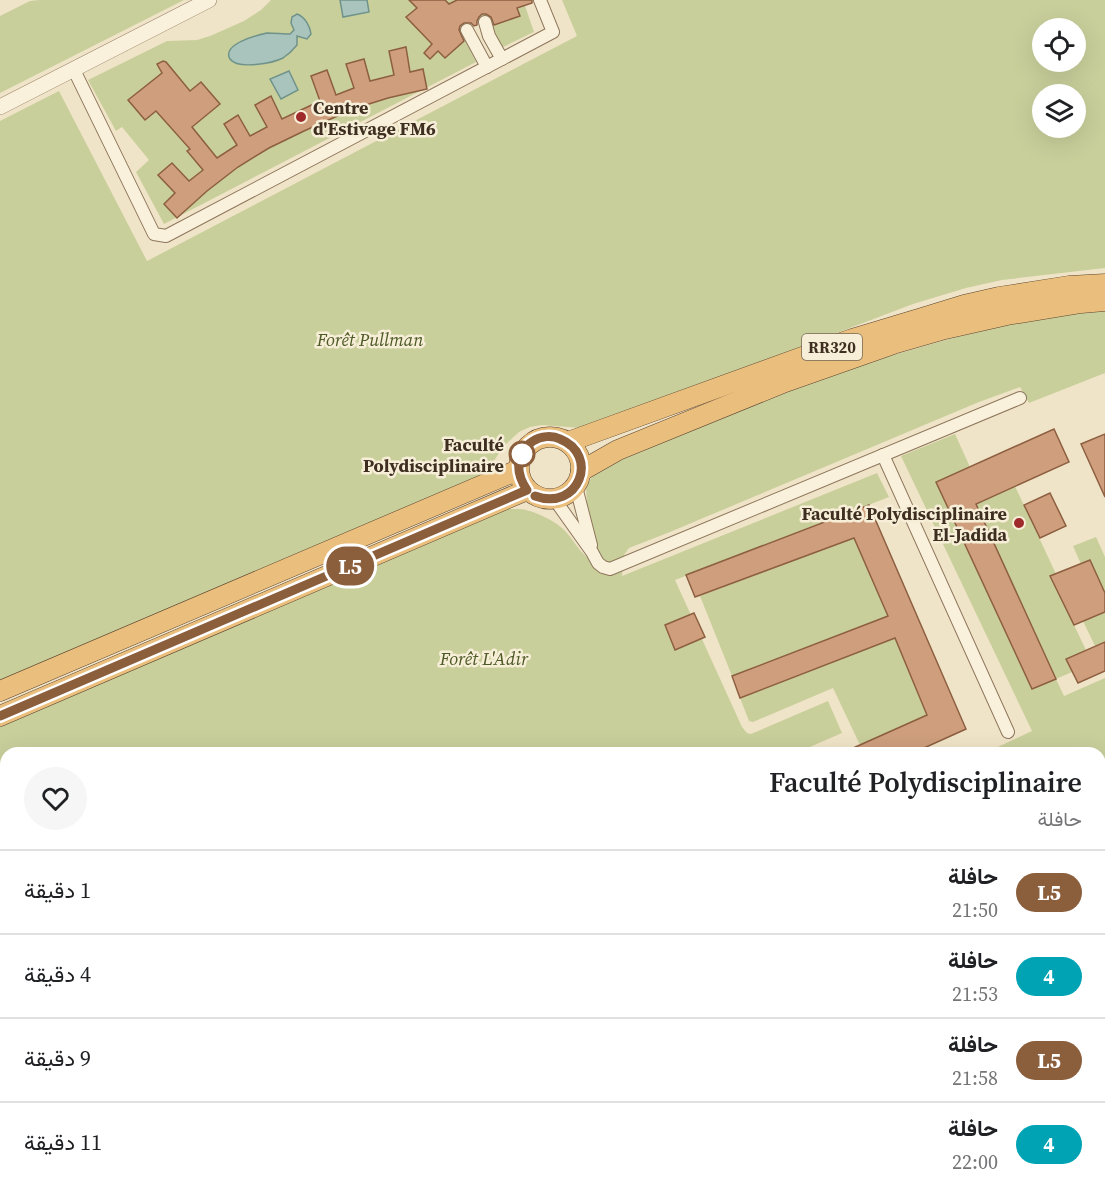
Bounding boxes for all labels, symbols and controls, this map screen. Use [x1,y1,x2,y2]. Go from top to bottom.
map controls [1032,18,1086,138]
button: locate [1032,18,1086,72]
button: layers [1032,84,1086,138]
place label: Centre d'Estivage FM6 [313,95,436,141]
marker: Centre d'Estivage FM6 [294,110,308,124]
park label: Forêt Pullman [316,327,423,352]
road number: RR320 [802,334,862,360]
place label: Faculté Polydisciplinaire [363,432,504,478]
marker: Faculté Polydisciplinaire [509,441,535,467]
place label: Faculté Polydisciplinaire El-Jadida [801,501,1007,547]
marker: Faculté Polydisciplinaire El-Jadida [1012,516,1026,530]
line badge: L5 [323,546,377,586]
text: L5 [338,552,362,581]
park label: Forêt L'Adir [439,646,529,671]
text: Faculté Polydisciplinaire [769,763,1082,801]
button: heart [24,767,87,830]
text: حافلة [1037,805,1082,833]
text: حافلة [948,861,998,891]
text: 1 دقيقة [24,875,91,905]
text: L5 [1037,878,1061,907]
text: 21:50 [952,896,998,924]
text: حافلة [948,945,998,975]
text: 4 دقيقة [24,959,91,989]
text: 4 [1043,962,1055,991]
text: 21:53 [952,980,998,1008]
text: حافلة [948,1029,998,1059]
text: 9 دقيقة [24,1043,91,1073]
text: L5 [1037,1046,1061,1075]
text: 21:58 [952,1064,998,1092]
text: حافلة [948,1113,998,1143]
text: 11 دقيقة [24,1127,102,1157]
text: 4 [1043,1130,1055,1159]
text: 22:00 [952,1148,998,1176]

